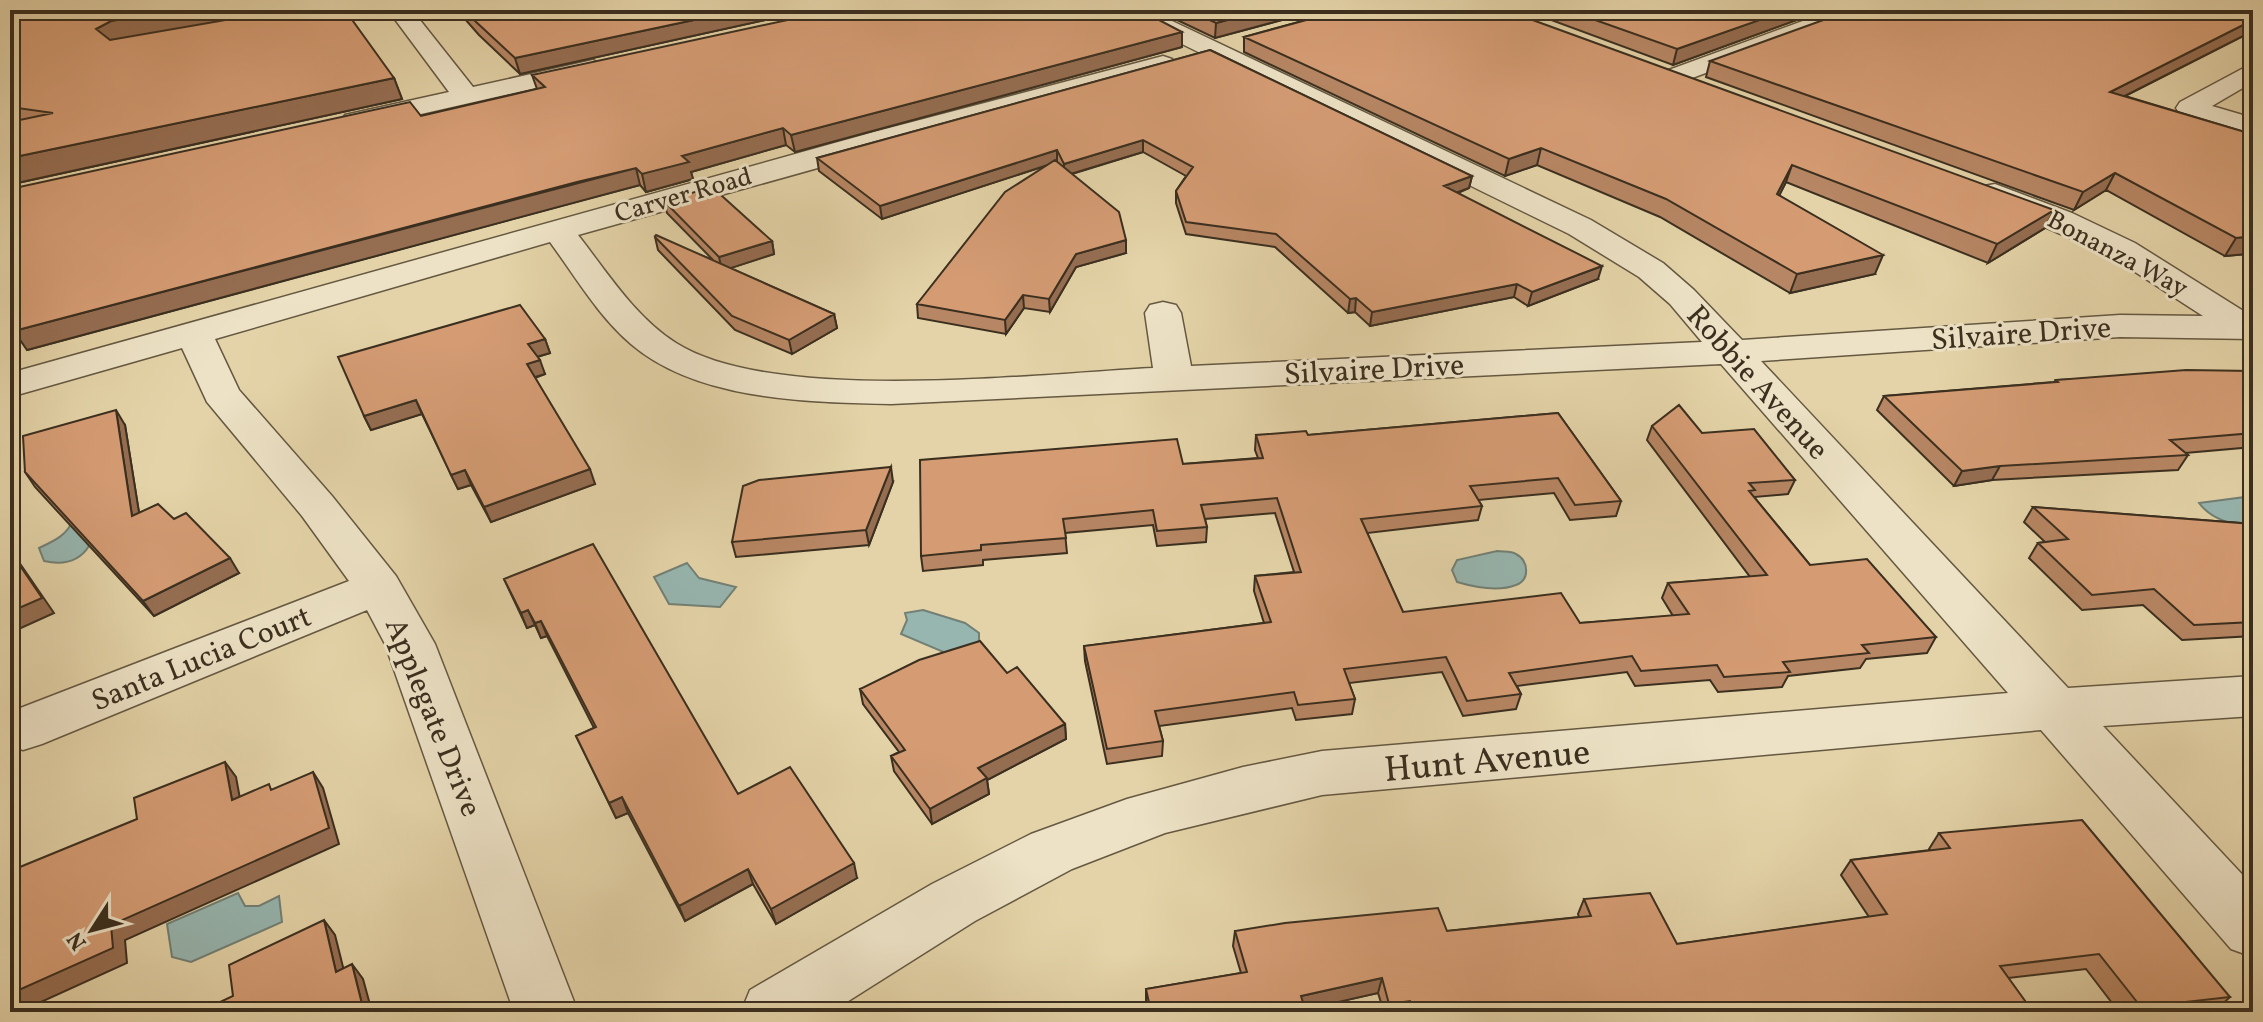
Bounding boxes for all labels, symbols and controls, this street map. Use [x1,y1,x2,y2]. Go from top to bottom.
street label: Carver Road [611,159,756,233]
street label: Bonanza Way [2040,203,2194,307]
street label: Robbie Avenue [1676,297,1838,470]
street label: Silvaire Drive [1930,308,2113,362]
street label: Silvaire Drive [1283,345,1465,397]
street label: Santa Lucia Court [86,597,318,723]
street label: Applegate Drive [373,612,491,823]
street label: Hunt Avenue [1382,729,1592,797]
north arrow [52,890,132,970]
text: N [61,925,95,956]

